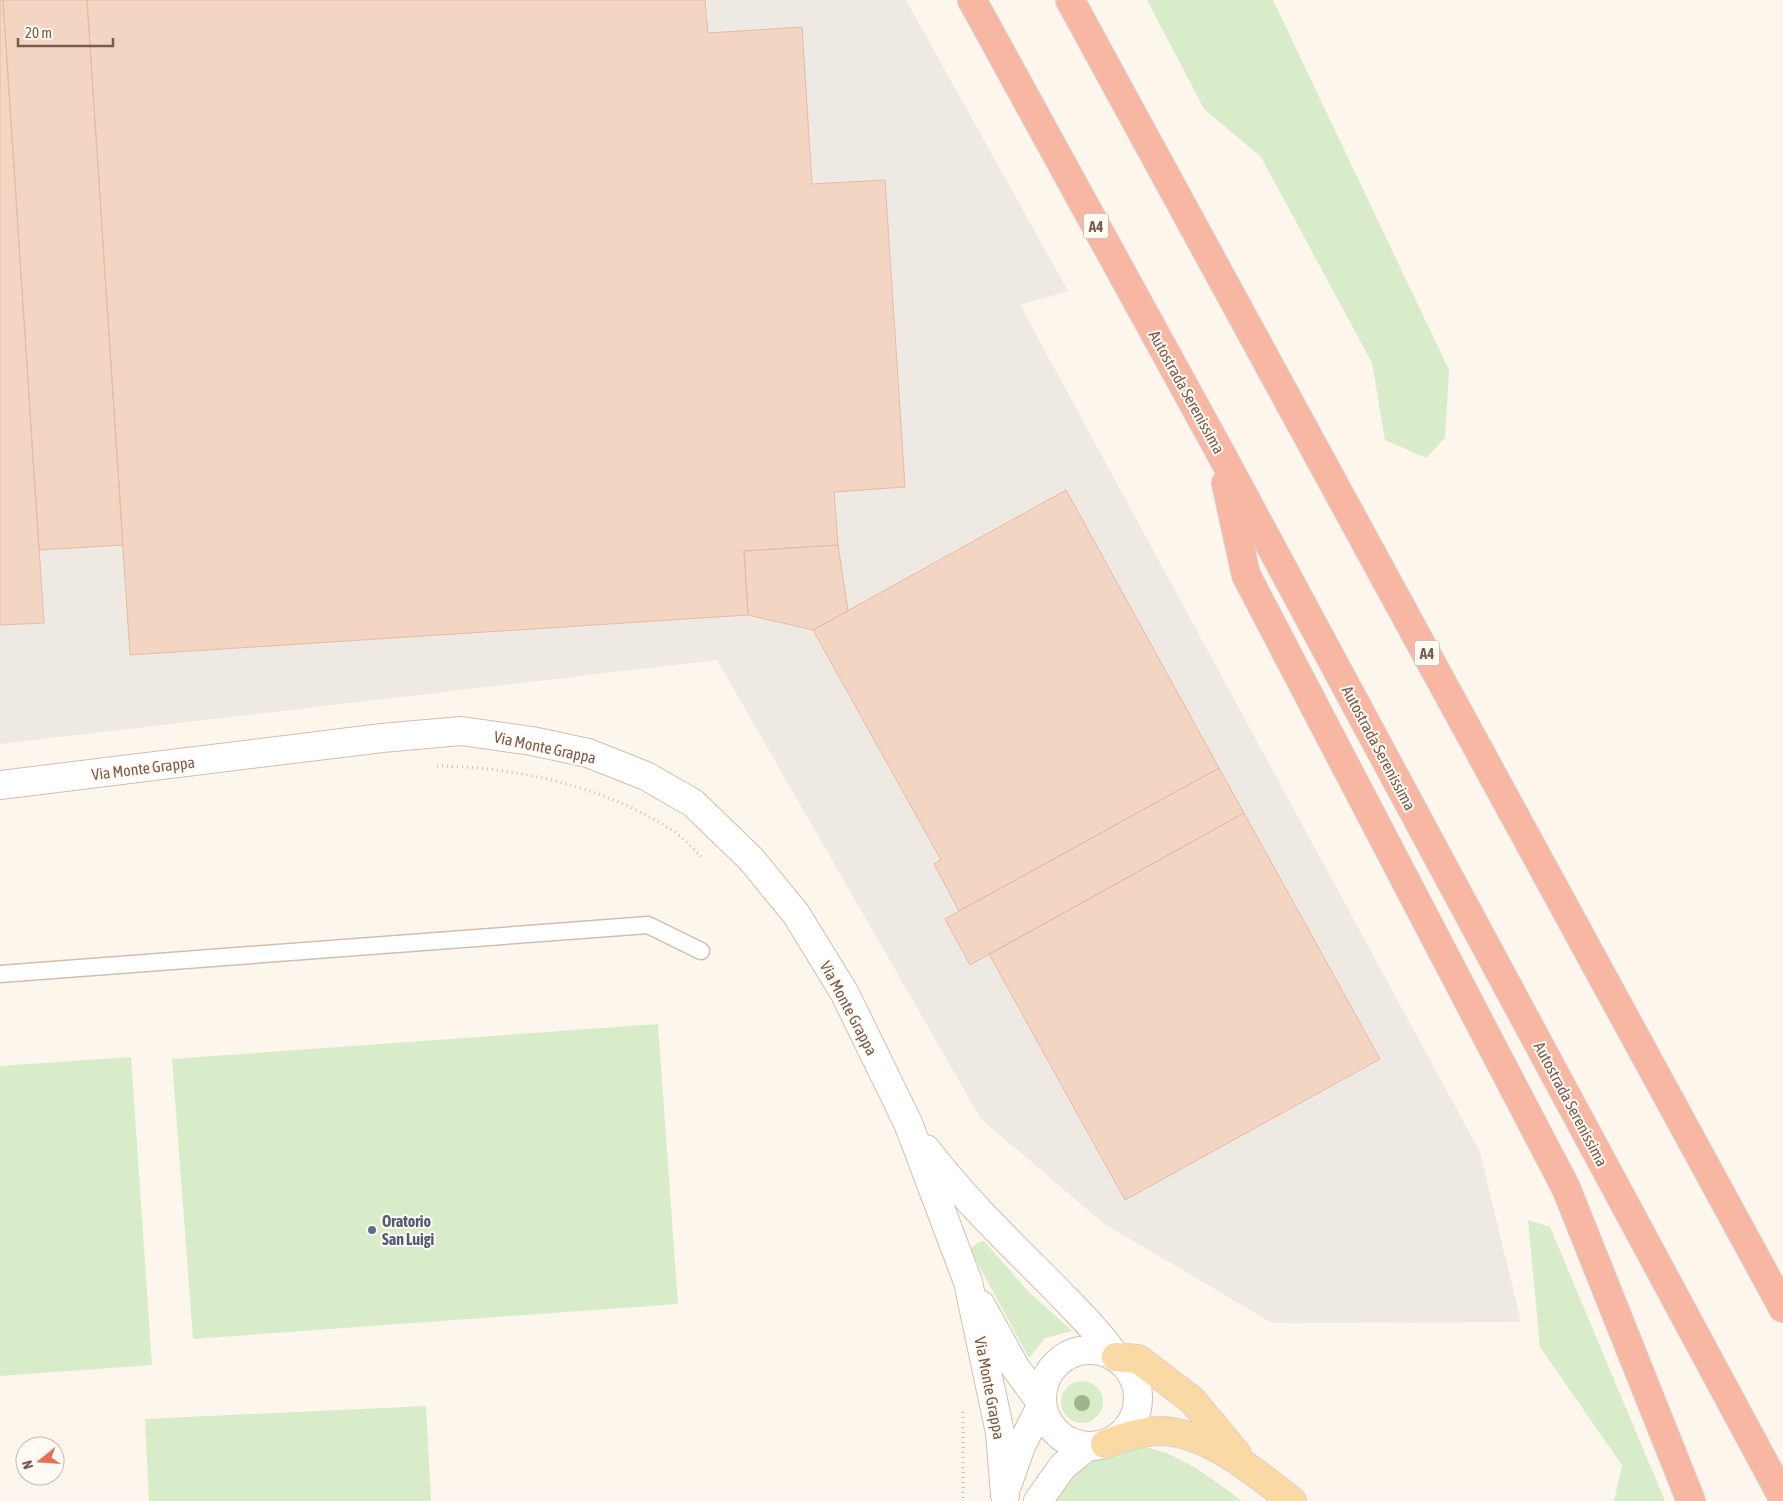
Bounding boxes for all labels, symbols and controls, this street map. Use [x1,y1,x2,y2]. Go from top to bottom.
scale bar [18,15,112,47]
text: 20 m [25,24,52,41]
road number: A4 [1084,214,1108,238]
street label: Autostrada Serenissima [1146,327,1228,457]
road number: A4 [1414,640,1440,666]
street label: Autostrada Serenissima [1339,683,1419,813]
street label: Via Monte Grappa [492,727,598,768]
street label: Via Monte Grappa [90,753,196,784]
street label: Via Monte Grappa [816,958,881,1059]
street label: Autostrada Serenissima [1531,1039,1611,1169]
place label: Oratorio San Luigi [382,1212,435,1248]
marker: Oratorio San Luigi [366,1224,378,1236]
street label: Via Monte Grappa [970,1335,1009,1441]
north arrow [15,1436,65,1486]
text: N [19,1459,36,1471]

